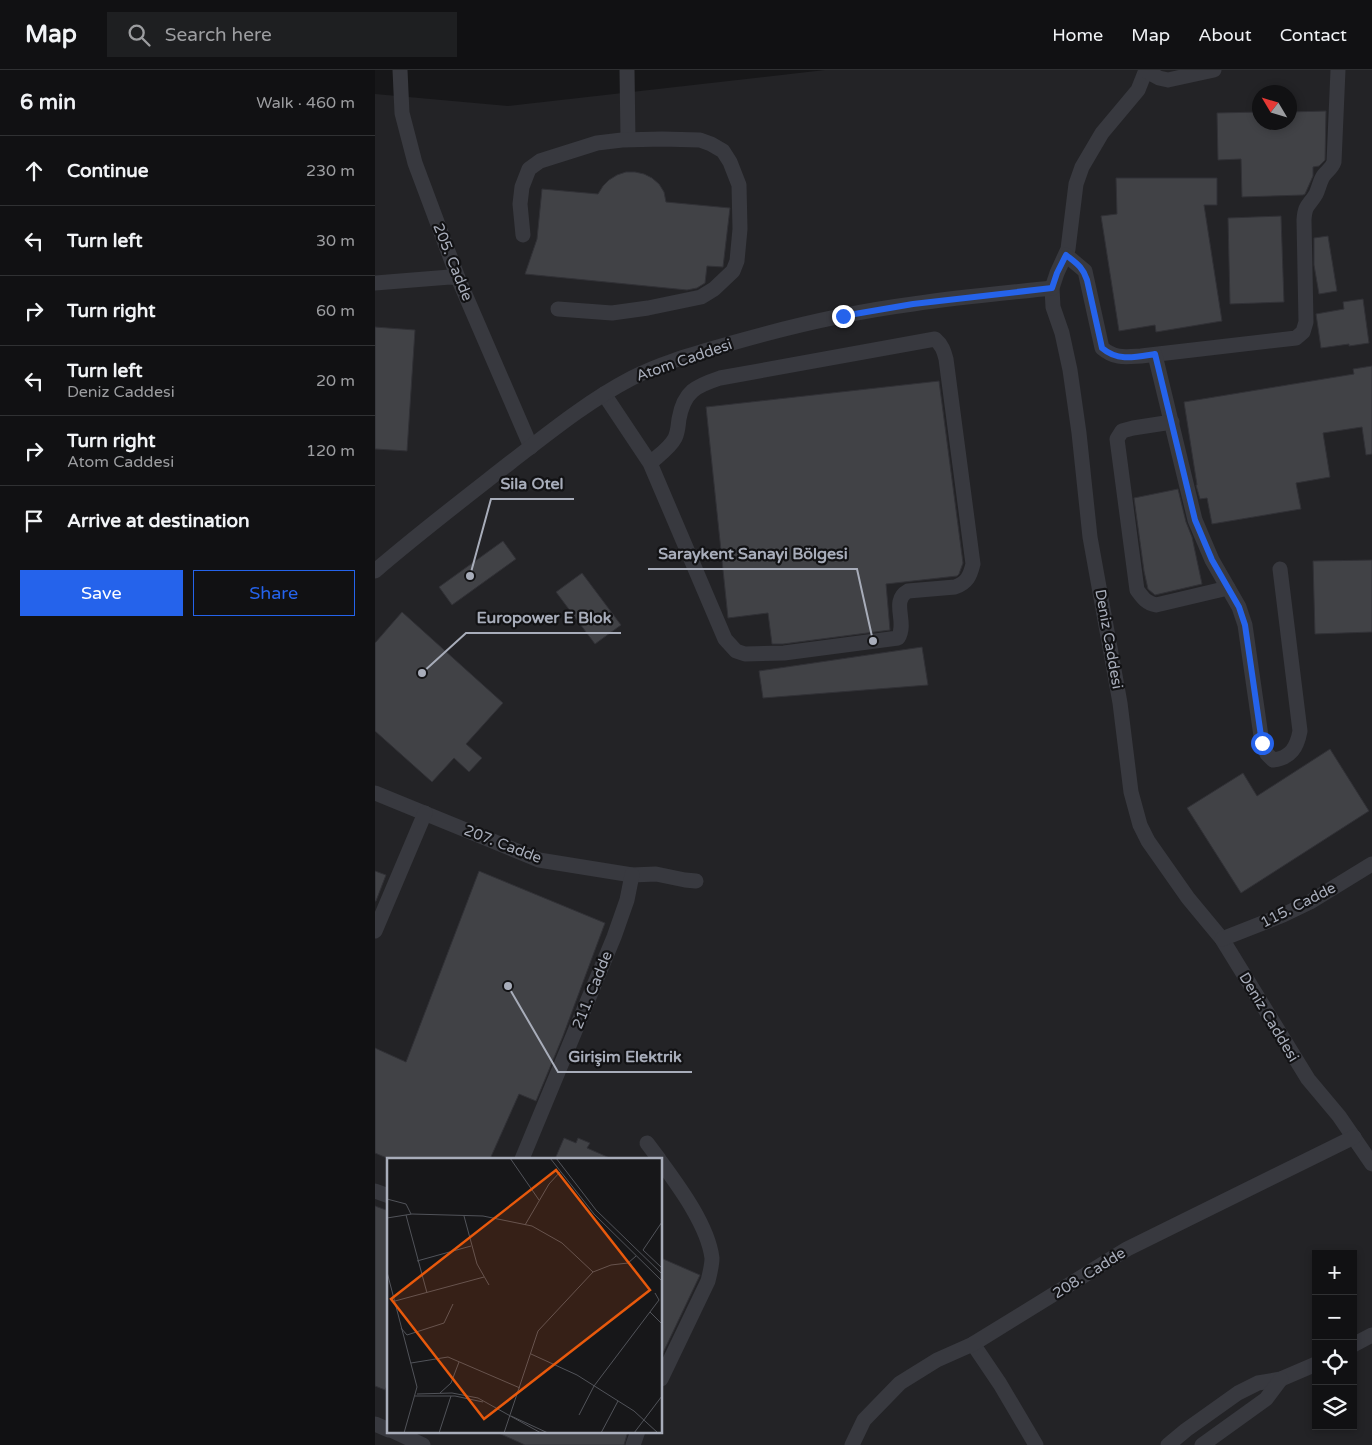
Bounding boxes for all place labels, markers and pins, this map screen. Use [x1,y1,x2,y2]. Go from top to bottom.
callout: Sila Otel [491,468,574,499]
callout: Saraykent Sanayi Bölgesi [648,538,857,569]
callout: Europower E Blok [466,602,621,633]
callout: Girişim Elektrik [558,1041,692,1072]

